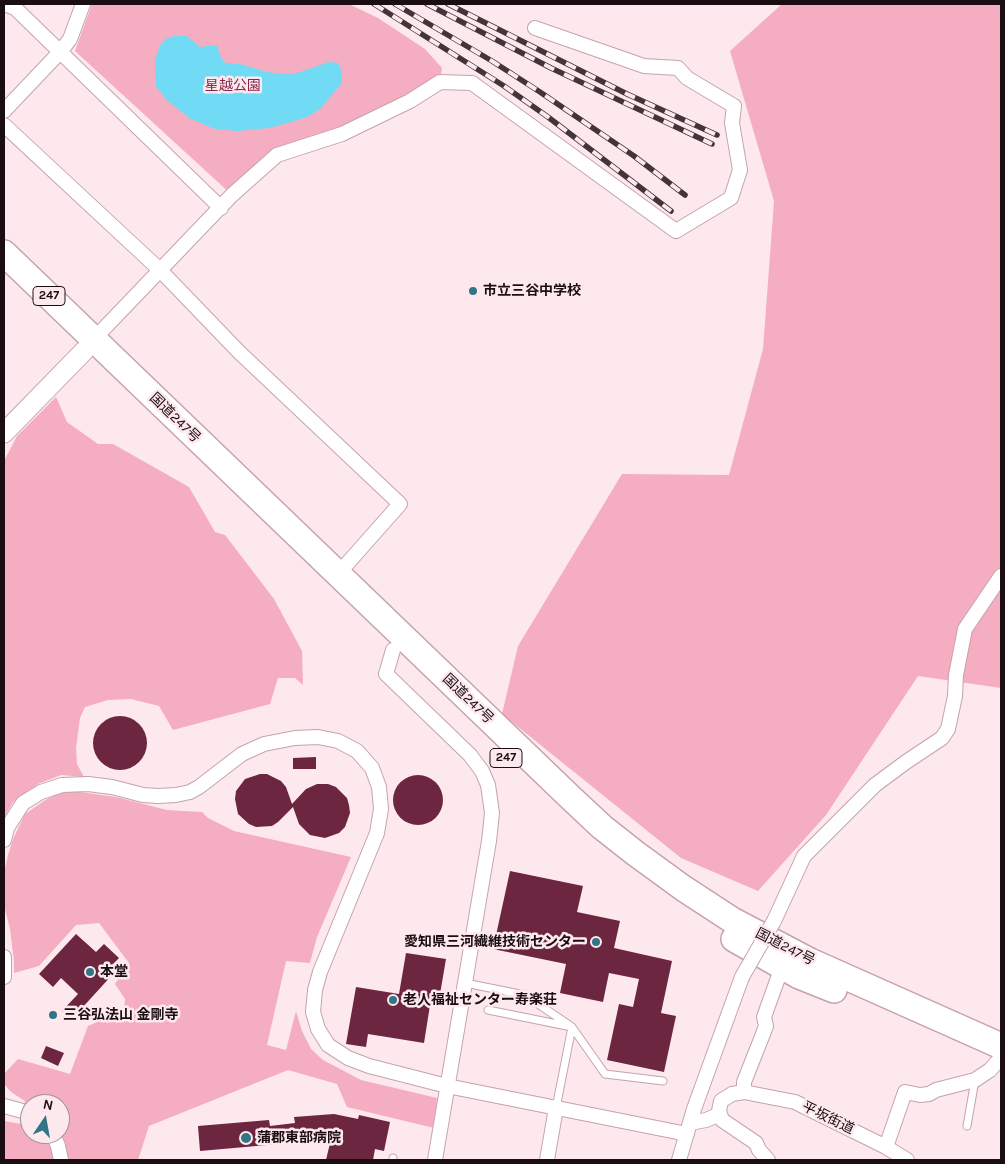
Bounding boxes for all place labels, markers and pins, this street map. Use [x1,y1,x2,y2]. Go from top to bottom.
place label: 市立三谷中学校 [483,283,581,299]
marker: 市立三谷中学校 [467,285,479,297]
place label: 愛知県三河繊維技術センター [404,934,586,950]
marker: 愛知県三河繊維技術センター [590,936,602,948]
place label: 本堂 [100,964,128,980]
marker: 本堂 [84,966,96,978]
place label: 老人福祉センター寿楽荘 [403,992,557,1008]
marker: 老人福祉センター寿楽荘 [387,994,399,1006]
place label: 三谷弘法山 金剛寺 [63,1007,179,1023]
marker: 三谷弘法山 金剛寺 [47,1009,59,1021]
place label: 蒲郡東部病院 [257,1130,341,1146]
marker: 蒲郡東部病院 [239,1131,253,1145]

